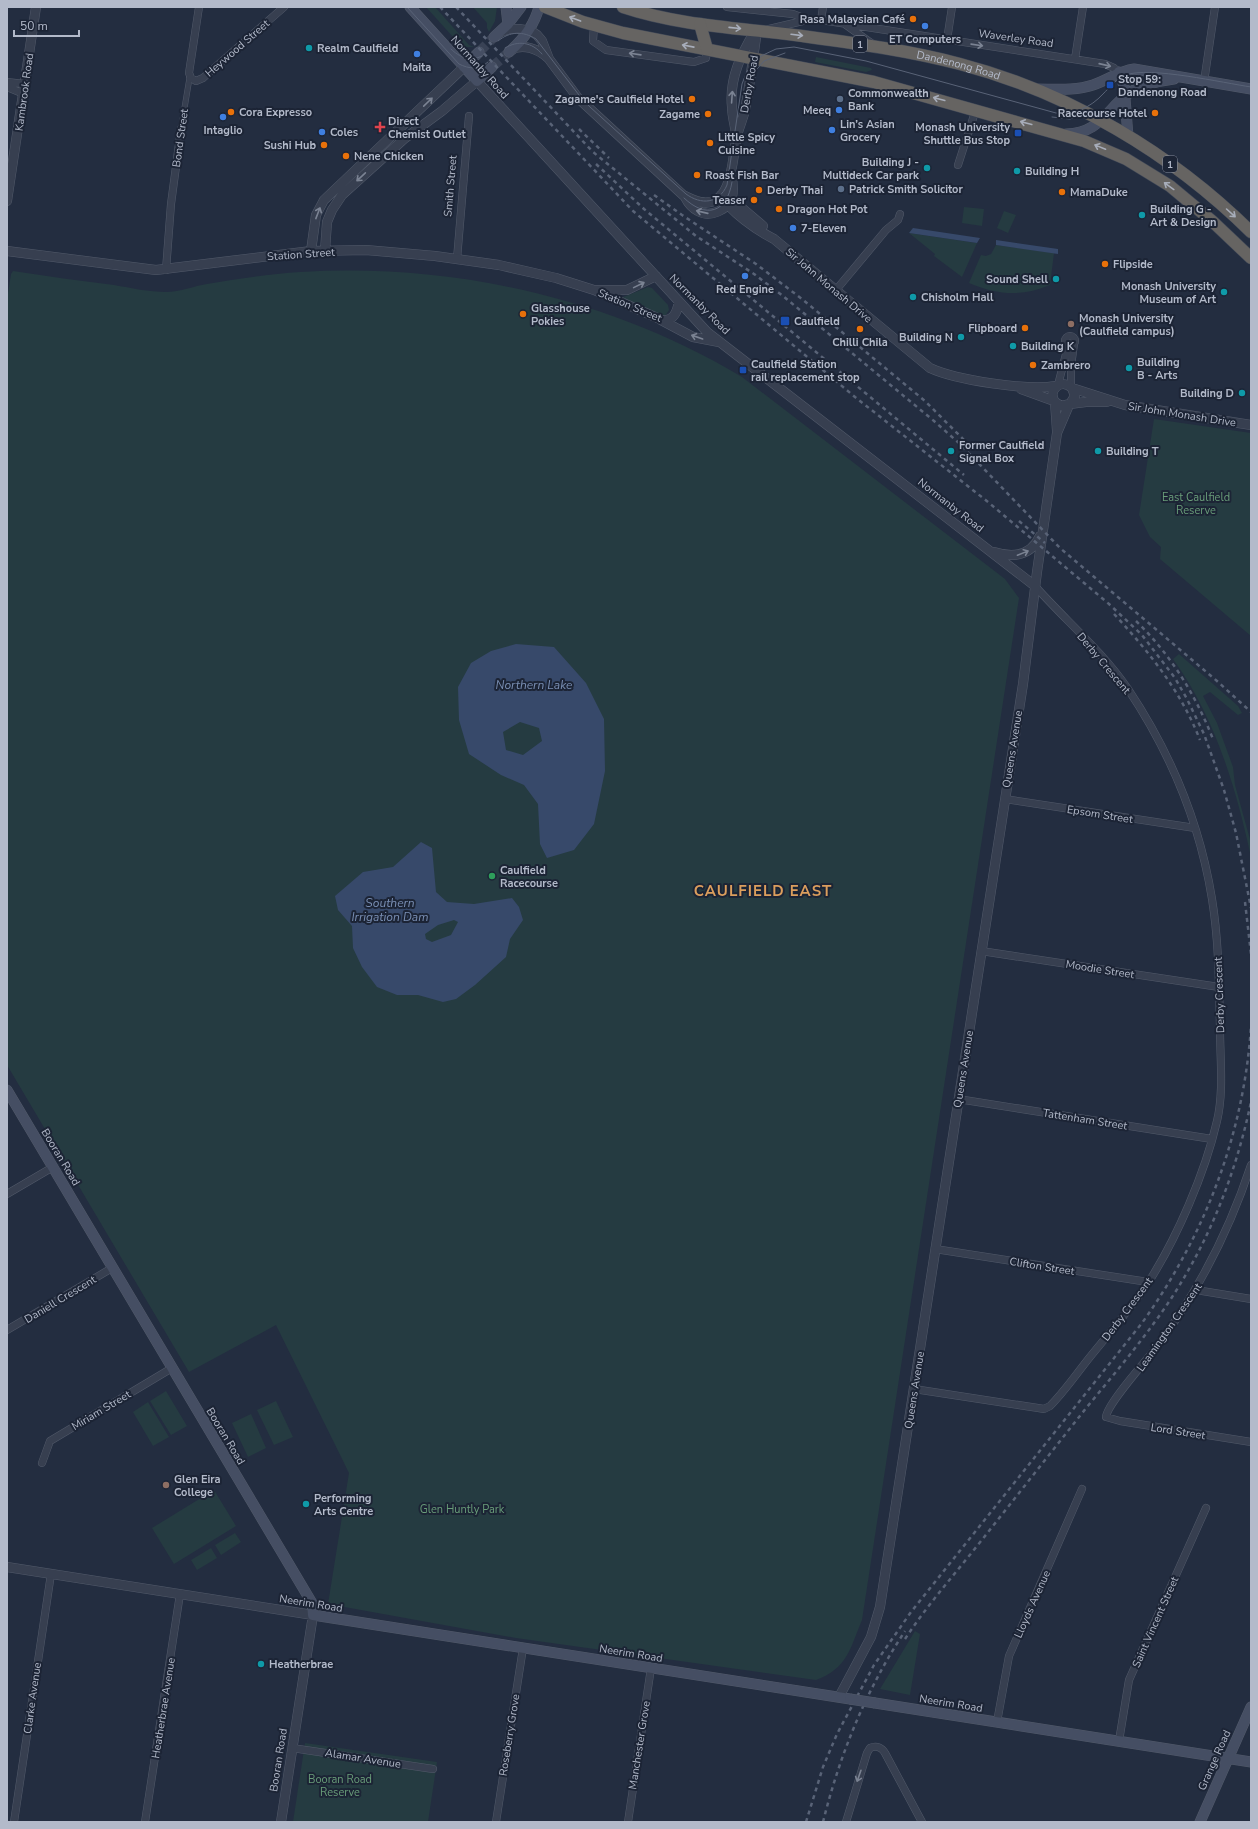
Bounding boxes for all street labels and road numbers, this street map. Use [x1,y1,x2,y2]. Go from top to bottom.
street label: Heywood Street [202,16,273,81]
street label: Waverley Road [977,26,1054,51]
street label: Normanby Road [447,33,512,102]
road number: 1 [853,36,867,52]
street label: Dandenong Road [915,47,1002,84]
street label: Kambrook Road [12,52,37,132]
street label: Derby Road [737,54,762,114]
street label: Bond Street [169,108,192,168]
street label: Smith Street [440,155,461,217]
road number: 1 [1163,156,1177,172]
street label: Station Street [267,245,336,264]
street label: Sir John Monash Drive [782,245,875,326]
street label: Normanby Road [666,271,733,338]
street label: Station Street [596,285,664,326]
street label: Sir John Monash Drive [1127,399,1237,430]
street label: Normanby Road [915,475,987,536]
street label: Derby Crescent [1073,629,1134,697]
street label: Queens Avenue [999,709,1026,789]
street label: Epsom Street [1066,802,1134,827]
street label: Moodie Street [1065,957,1135,982]
street label: Derby Crescent [1211,957,1228,1033]
street label: Queens Avenue [950,1029,977,1109]
street label: Tattenham Street [1042,1105,1128,1134]
street label: Booran Road [38,1126,83,1189]
street label: Clifton Street [1008,1254,1076,1279]
street label: Daniell Crescent [22,1272,99,1327]
street label: Derby Crescent [1099,1274,1156,1344]
street label: Leamington Crescent [1133,1280,1206,1374]
street label: Queens Avenue [901,1350,928,1430]
street label: Miriam Street [69,1387,134,1434]
street label: Booran Road [203,1405,248,1468]
street label: Lord Street [1150,1420,1206,1443]
street label: Lloyds Avenue [1011,1568,1054,1640]
street label: Saint Vincent Street [1129,1574,1182,1670]
street label: Neerim Road [278,1591,344,1616]
street label: Neerim Road [598,1641,664,1666]
street label: Heatherbrae Avenue [148,1656,179,1760]
street label: Clarke Avenue [20,1661,45,1735]
street label: Neerim Road [918,1691,984,1716]
street label: Roseberry Grove [496,1693,523,1777]
street label: Manchester Grove [625,1699,654,1791]
street label: Booran Road [266,1727,291,1793]
street label: Grange Road [1194,1728,1234,1793]
street label: Alamar Avenue [324,1745,402,1772]

